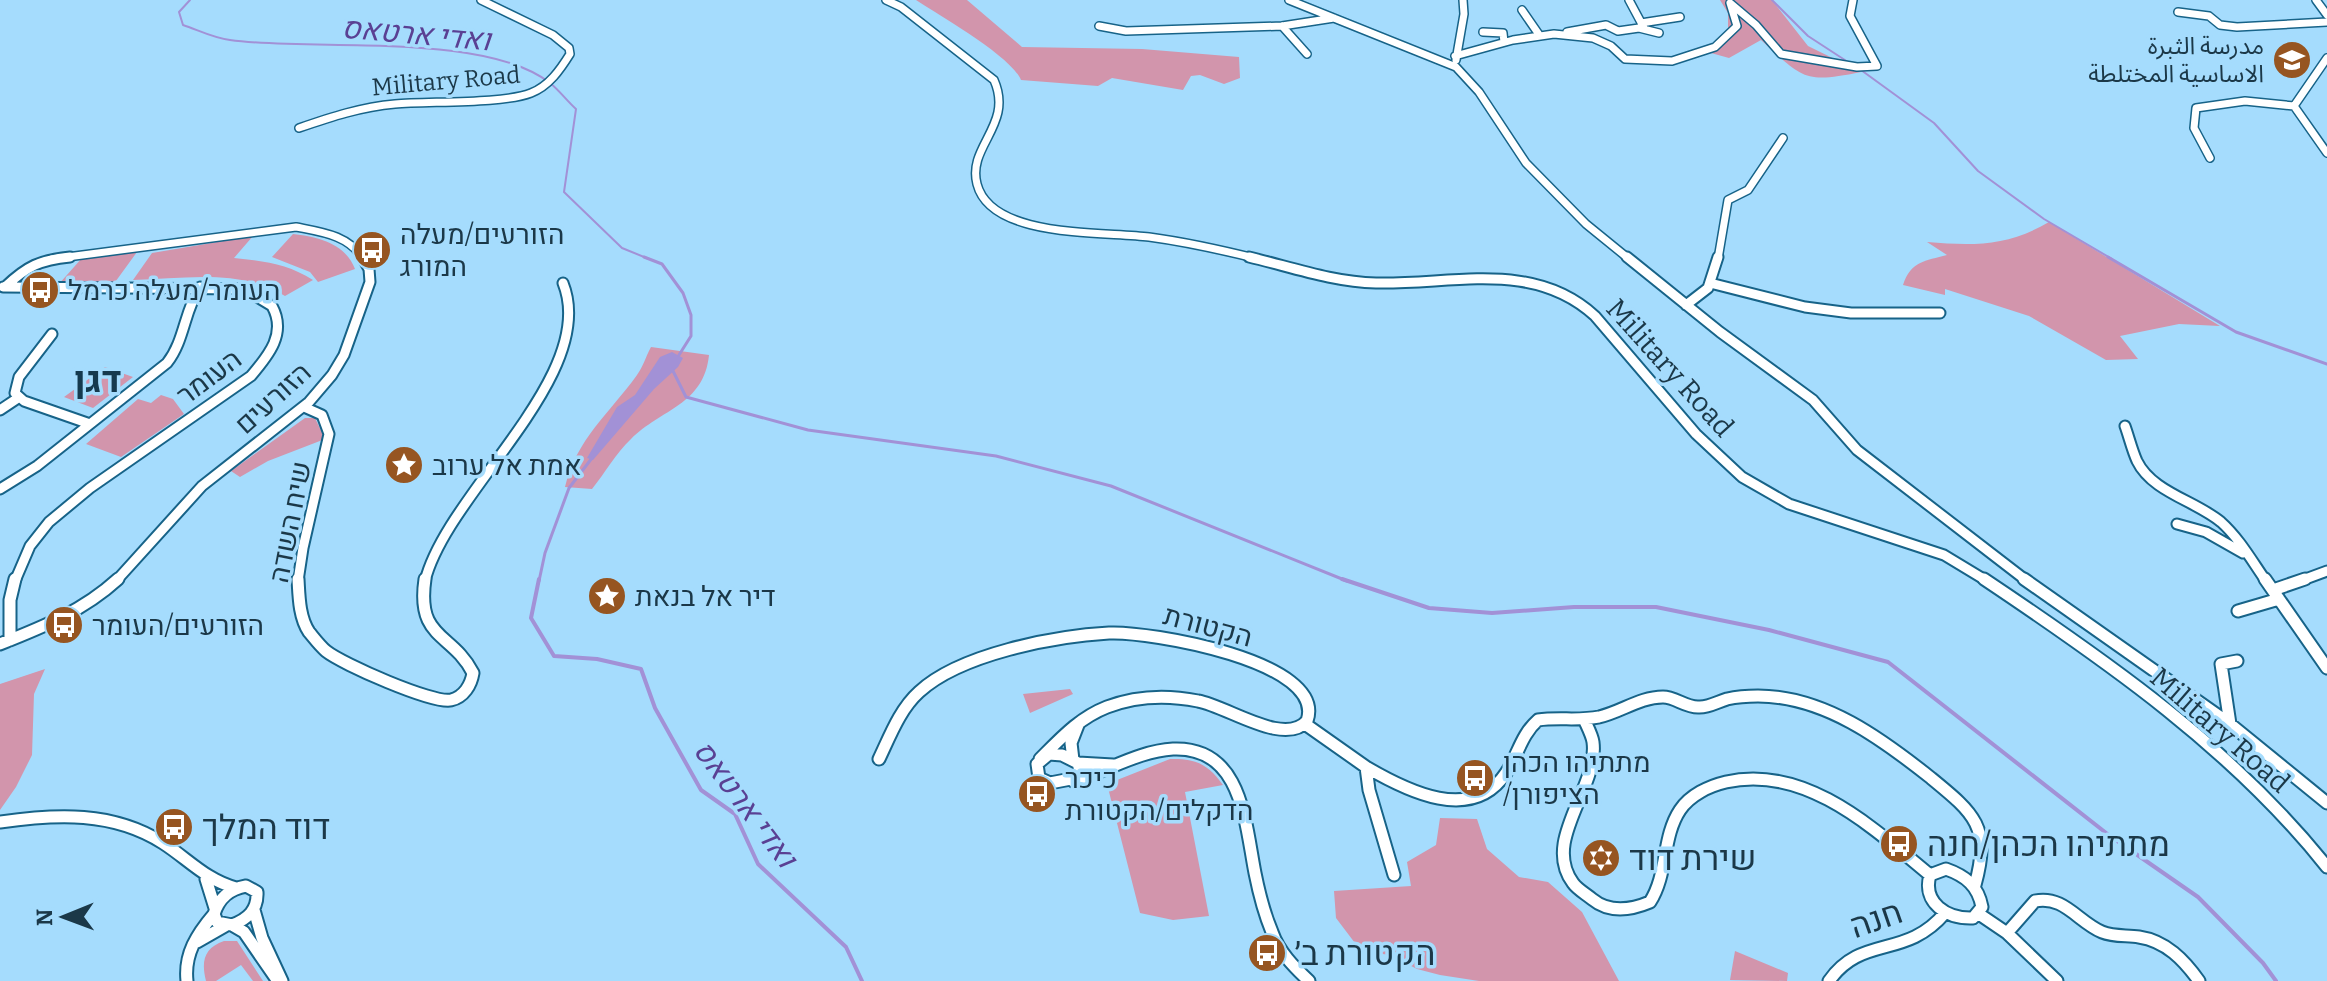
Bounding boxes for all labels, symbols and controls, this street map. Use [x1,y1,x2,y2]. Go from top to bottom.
water label: ואדי ארטאס [340,10,494,59]
place label: مدرسة الثبرة الاساسية المختلطة [2088,32,2264,88]
school or university icon: مدرسة الثبرة الاساسية المختلطة [2271,39,2313,81]
street label: Military Road [371,61,521,101]
place label: הזורעים/מעלה המורג [400,218,564,283]
bus stop icon: הזורעים/מעלה המורג [351,229,393,271]
bus stop icon: העומר/מעלה כרמל [19,269,61,311]
place label: העומר/מעלה כרמל [68,274,281,307]
street label: Military Road [1600,292,1740,444]
street label: העומר [170,342,248,412]
street label: הזורעים [228,355,318,441]
district label: דגן [74,358,122,402]
place icon: אמת אל ערוב [383,444,425,486]
place label: אמת אל ערוב [432,449,582,482]
street label: שיח השדה [262,458,318,586]
place icon: דיר אל בנאת [586,575,628,617]
place label: דיר אל בנאת [635,580,776,613]
street label: הקטורת [1160,598,1256,654]
bus stop icon: הזורעים/העומר [43,604,85,646]
place label: הזורעים/העומר [92,609,264,642]
street label: Military Road [2144,661,2296,799]
water label: ואדי ארטאס [686,734,806,876]
place label: מתתיהו הכהן /הציפורן [1503,746,1651,811]
bus stop icon: מתתיהו הכהן /הציפורן [1454,757,1496,799]
place label: כיכר הדקלים/הקטורת [1065,762,1254,827]
bus stop icon: כיכר הדקלים/הקטורת [1016,773,1058,815]
bus stop icon: דוד המלך [153,806,195,848]
place label: דוד המלך [202,807,330,848]
bus stop icon: מתתיהו הכהן/חנה [1878,823,1920,865]
place label: מתתיהו הכהן/חנה [1927,824,2170,865]
synagogue icon: שירת דוד [1580,837,1622,879]
place label: שירת דוד [1629,838,1756,879]
north arrow [24,877,104,957]
street label: חנה [1844,891,1908,947]
text: N [31,909,58,926]
bus stop icon: הקטורת ב׳ [1246,932,1288,974]
place label: הקטורת ב׳ [1295,933,1435,974]

